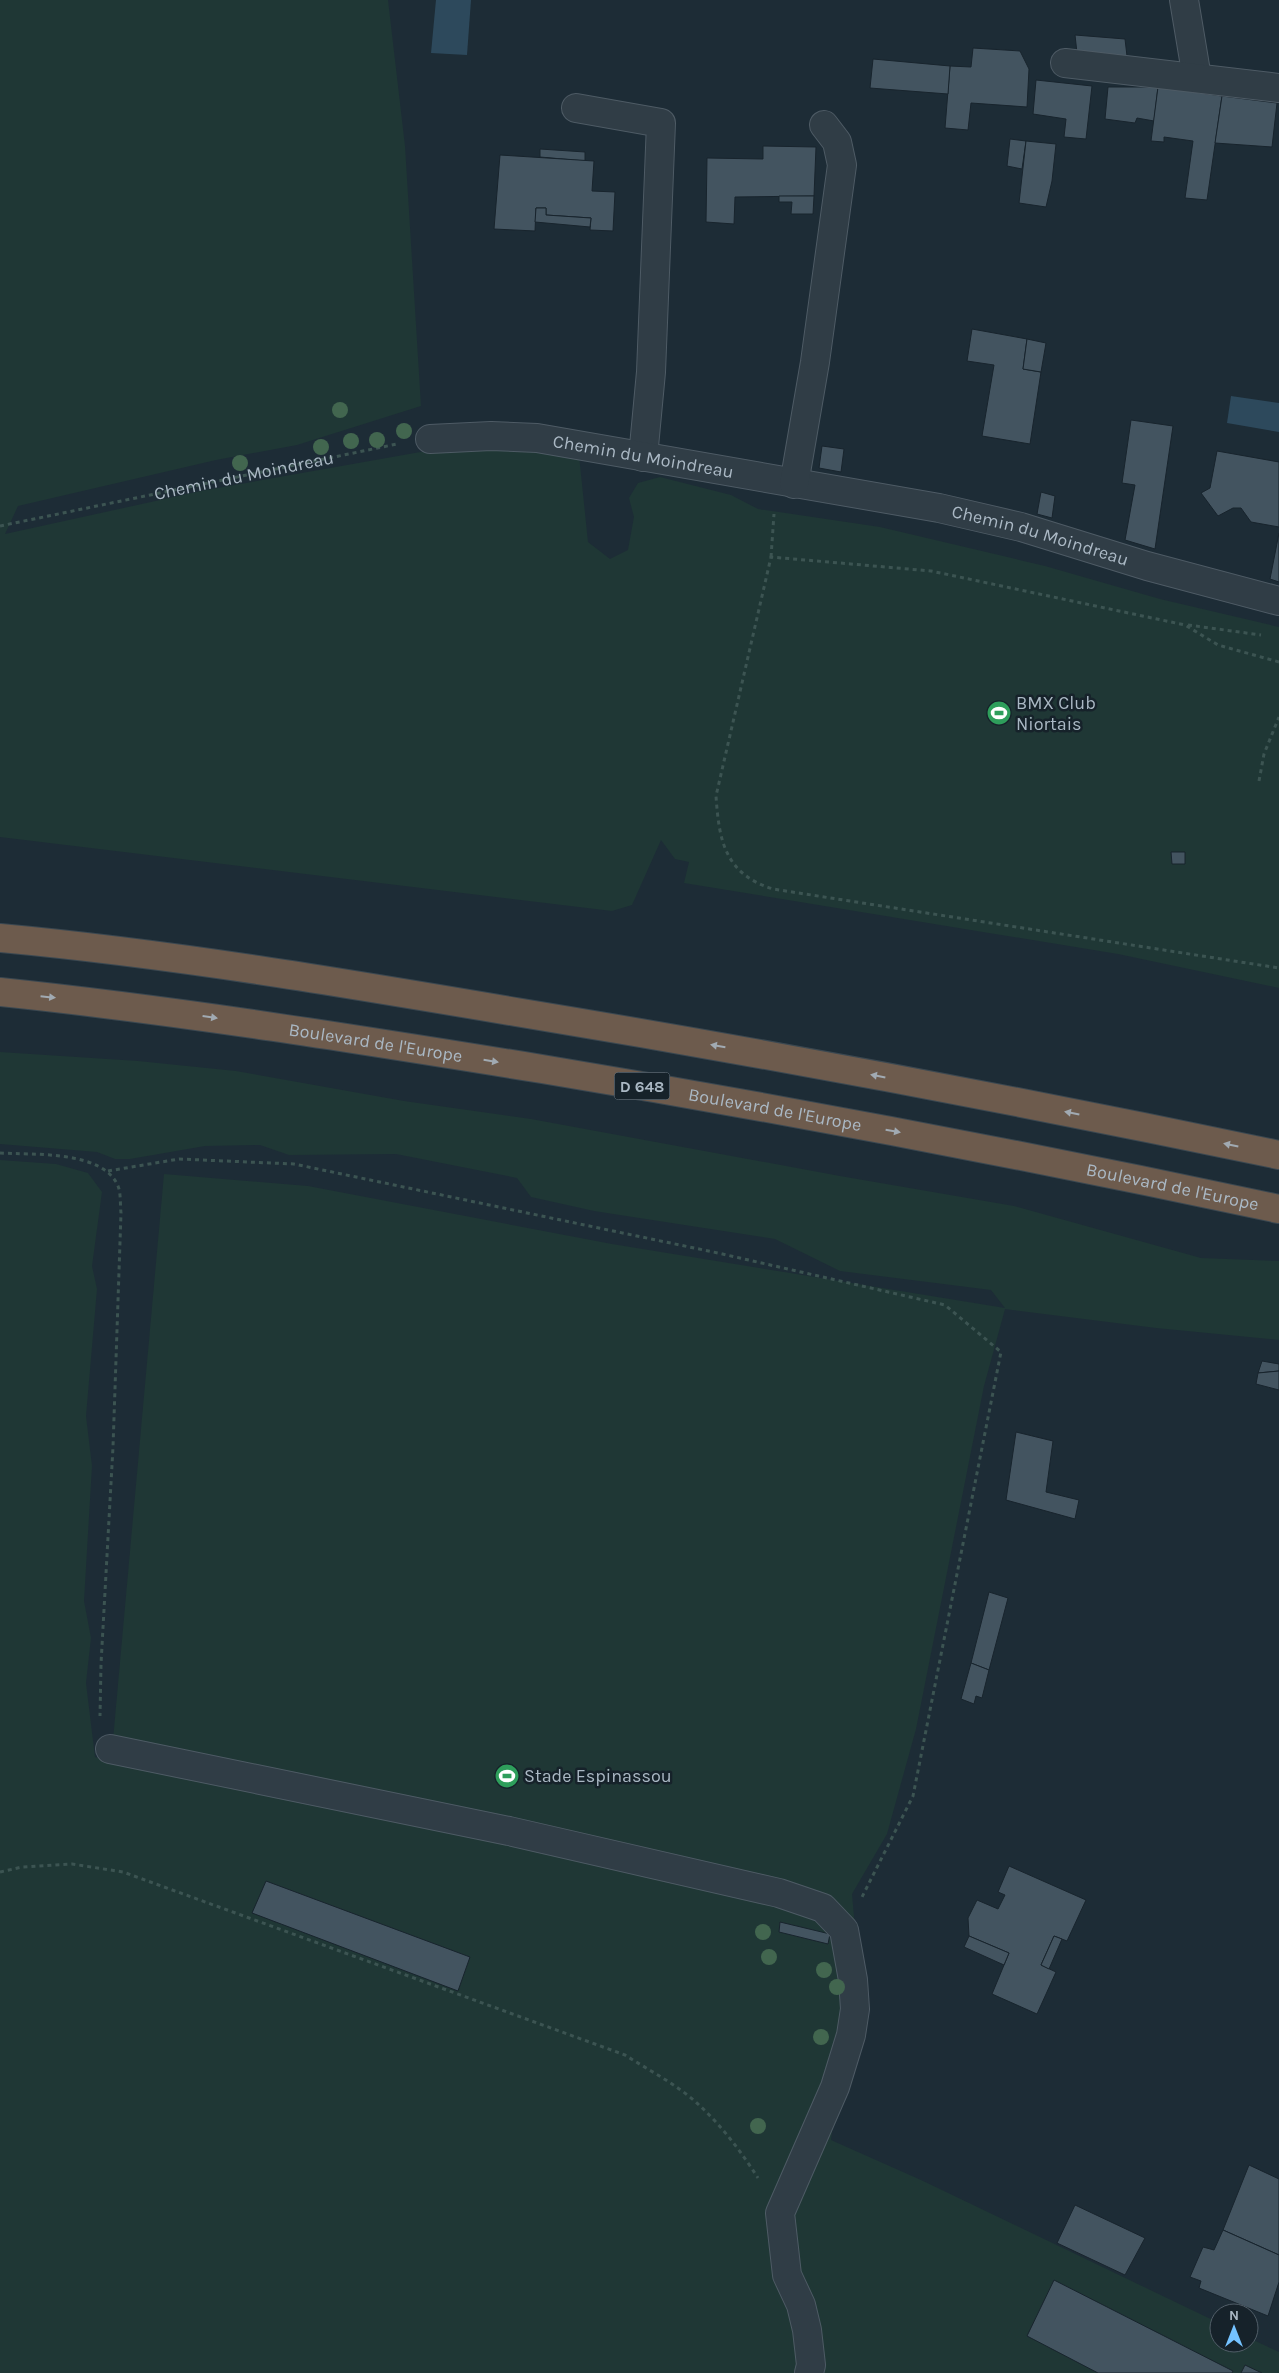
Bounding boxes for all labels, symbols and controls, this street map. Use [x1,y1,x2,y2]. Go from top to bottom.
street label: Chemin du Moindreau [551,430,735,483]
street label: Chemin du Moindreau [152,446,336,505]
street label: Chemin du Moindreau [949,500,1131,571]
place label: BMX Club Niortais [1016,692,1096,735]
sports icon: BMX Club Niortais [986,700,1012,726]
one-way arrow [41,993,57,1001]
one-way arrow [202,1013,218,1021]
street label: Boulevard de l'Europe [287,1018,464,1067]
one-way arrow [710,1042,726,1050]
one-way arrow [484,1057,500,1065]
one-way arrow [870,1071,886,1079]
road number: D 648 [614,1072,670,1100]
street label: Boulevard de l'Europe [687,1083,863,1136]
one-way arrow [1064,1109,1080,1117]
one-way arrow [885,1128,901,1136]
one-way arrow [1224,1141,1239,1149]
street label: Boulevard de l'Europe [1084,1158,1261,1215]
sports icon: Stade Espinassou [494,1763,520,1789]
place label: Stade Espinassou [524,1765,672,1787]
north arrow [1209,2303,1259,2353]
text: N [1229,2307,1239,2324]

